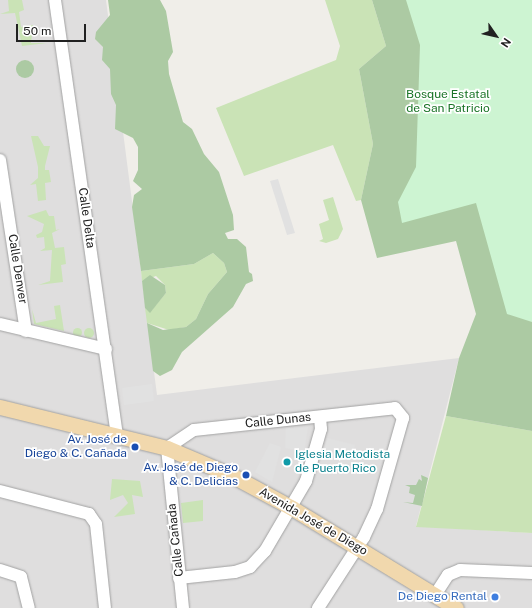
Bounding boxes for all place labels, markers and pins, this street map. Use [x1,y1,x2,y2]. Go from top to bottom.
place label: Av. José de Diego & C. Cañada [25,433,127,461]
marker: Av. José de Diego & C. Cañada [130,442,140,452]
place label: Iglesia Metodista de Puerto Rico [295,448,390,476]
marker: Iglesia Metodista de Puerto Rico [282,457,292,467]
place label: Av. José de Diego & C. Delicias [143,461,238,489]
marker: Av. José de Diego & C. Delicias [241,470,251,480]
place label: De Diego Rental [398,590,487,604]
marker: De Diego Rental [490,592,500,602]

